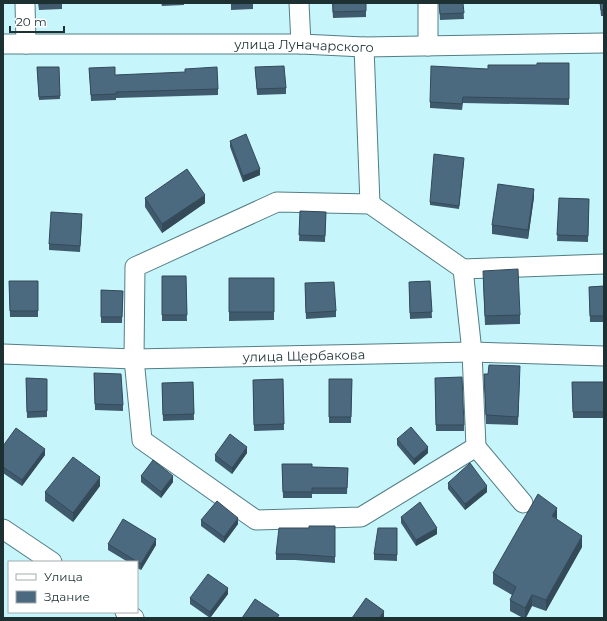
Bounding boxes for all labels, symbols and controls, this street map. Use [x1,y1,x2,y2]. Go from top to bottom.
scale bar [10,8,64,34]
text: 20 m [16,14,47,29]
street label: улица Луначарского [233,36,374,55]
street label: улица Щербакова [241,346,365,365]
legend [8,561,138,613]
text: Улица [44,569,83,584]
text: Здание [44,589,90,604]

